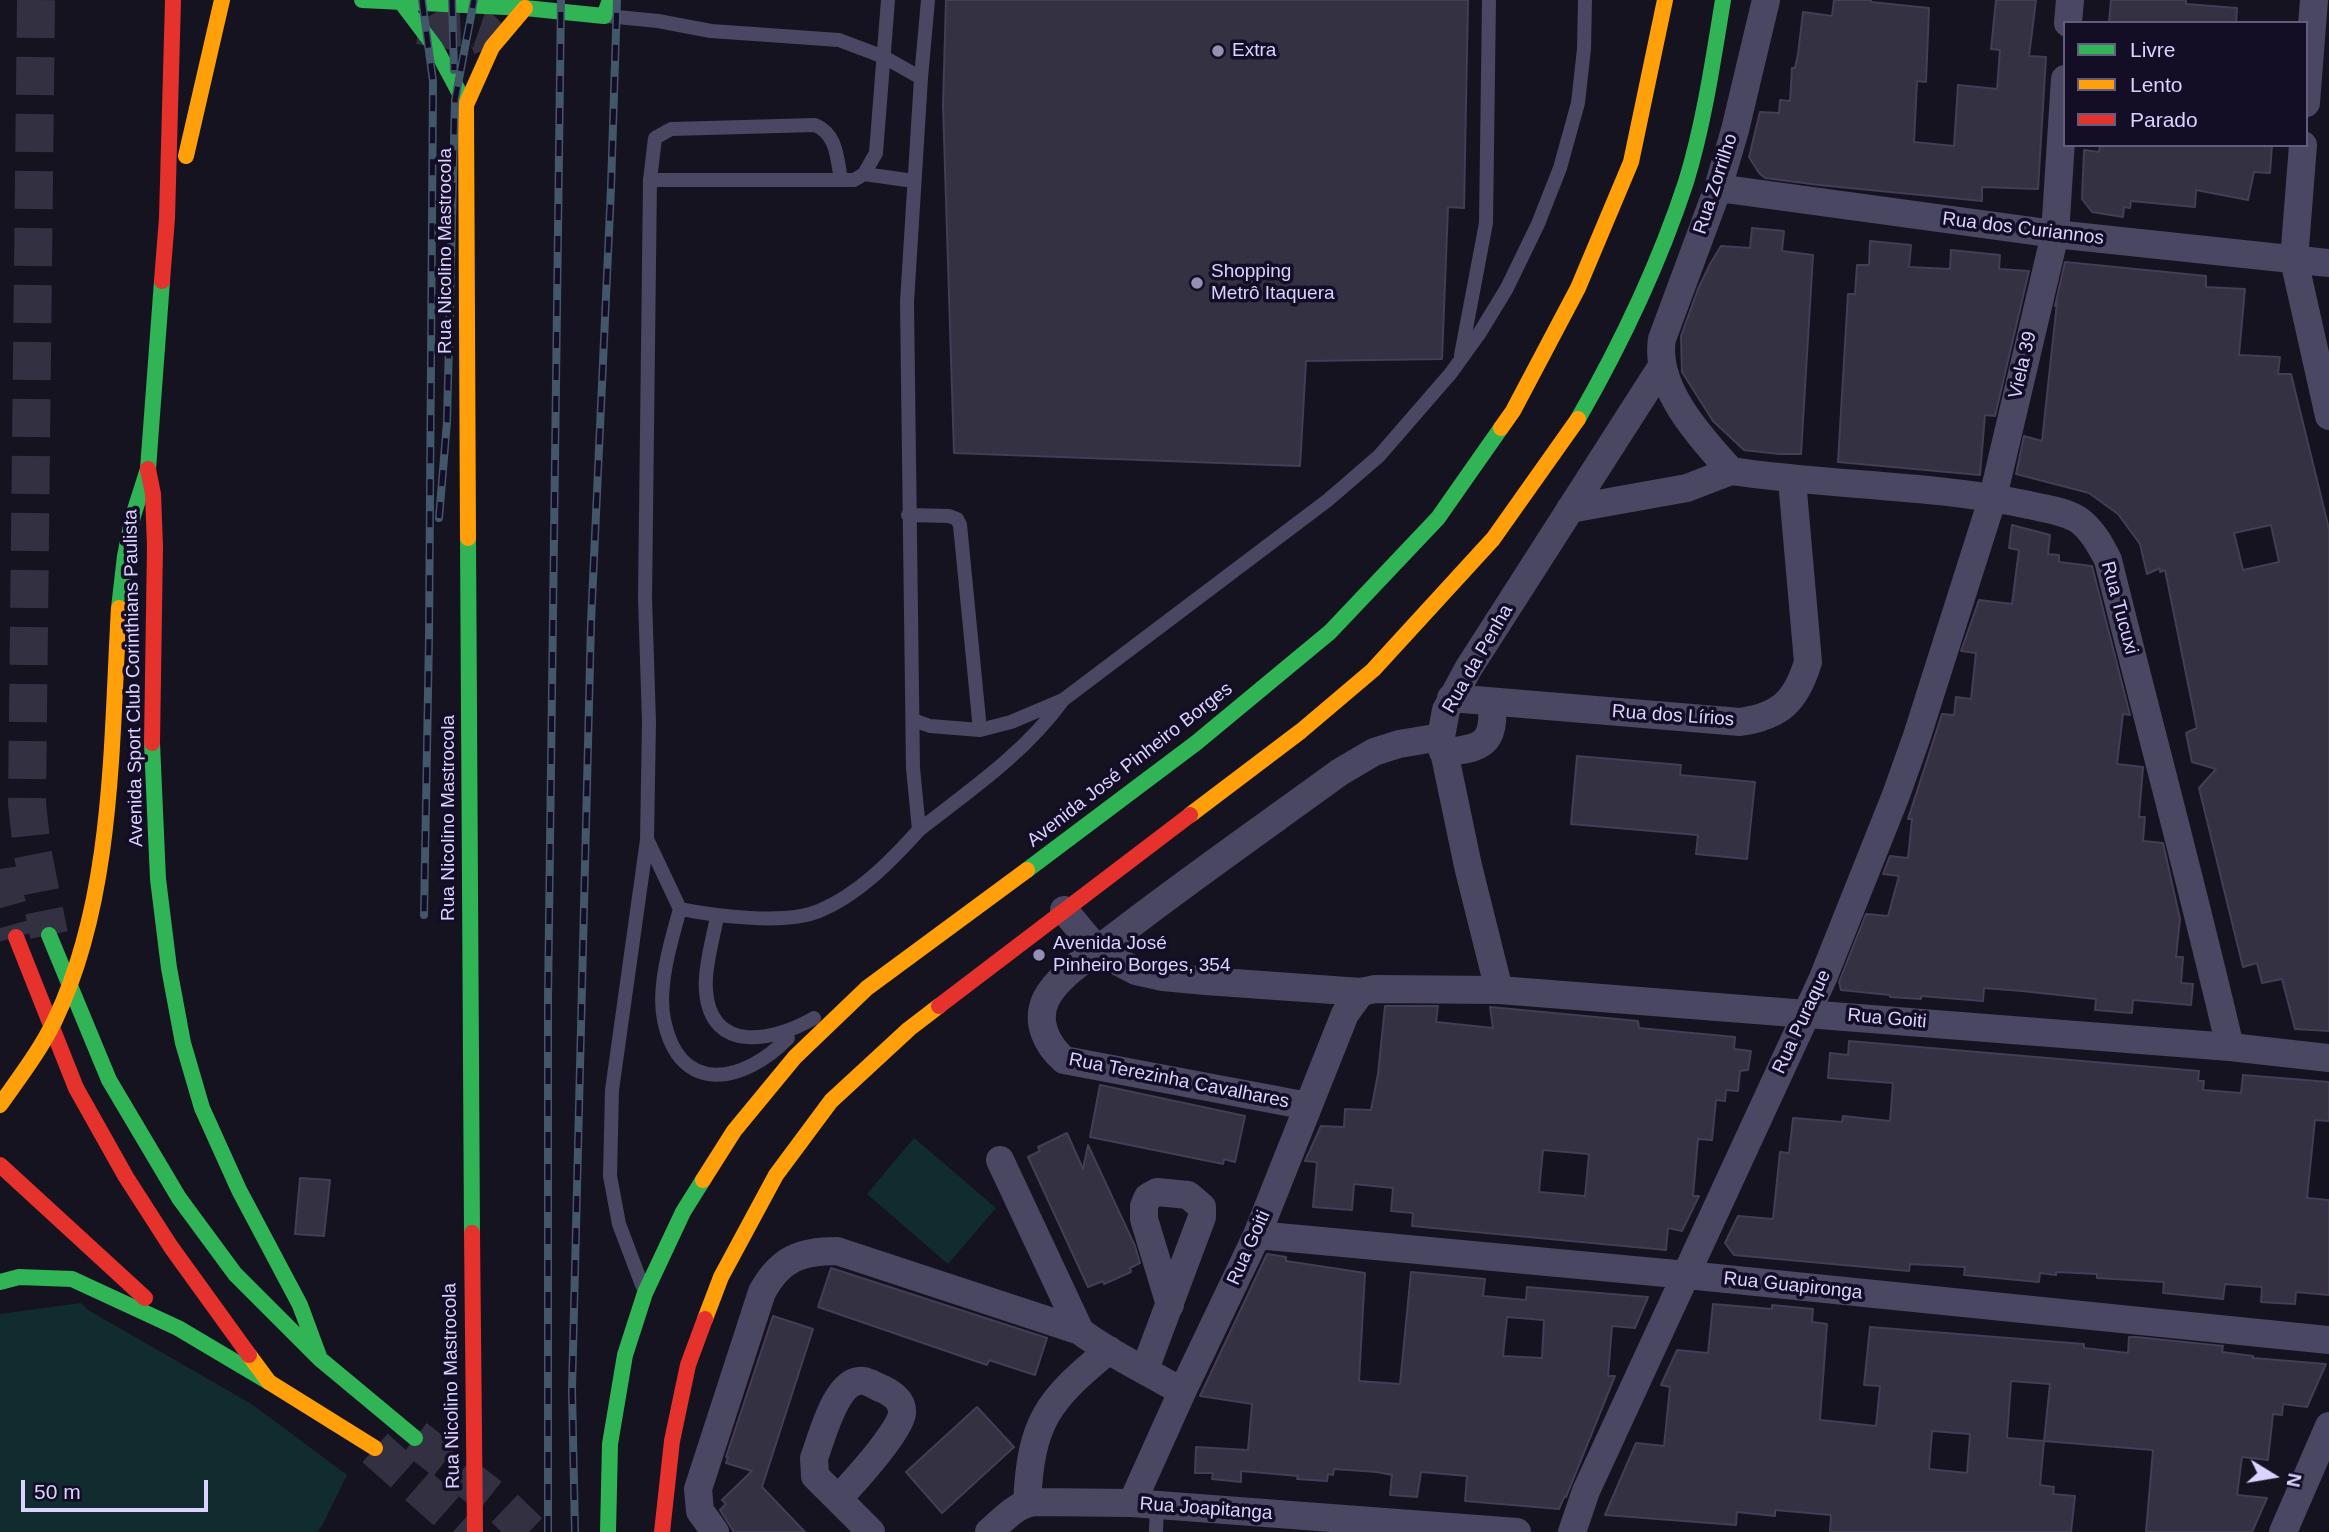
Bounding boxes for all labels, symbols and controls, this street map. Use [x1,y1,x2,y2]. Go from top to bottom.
legend [2063,21,2308,147]
text: Livre [2130,38,2176,61]
place label: Extra [1232,40,1276,62]
marker: Extra [1210,43,1226,59]
text: Lento [2130,73,2183,96]
text: Parado [2130,108,2198,131]
street label: Rua Zorrilho [1689,131,1743,237]
street label: Rua Nicolino Mastrocola [435,148,457,354]
street label: Rua dos Curiannos [1941,208,2105,250]
place label: Shopping Metrô Itaquera [1211,261,1335,305]
marker: Shopping Metrô Itaquera [1189,275,1205,291]
street label: Viela 39 [2004,329,2042,401]
street label: Avenida Sport Club Corinthians Paulista [120,509,148,847]
street label: Rua Tucuxi [2096,559,2142,657]
street label: Rua da Penha [1438,601,1518,717]
street label: Avenida José Pinheiro Borges [1023,678,1237,852]
street label: Rua dos Lírios [1611,700,1735,732]
street label: Rua Nicolino Mastrocola [438,715,460,921]
place label: Avenida José Pinheiro Borges, 354 [1053,933,1230,977]
marker: Avenida José Pinheiro Borges, 354 [1031,947,1047,963]
street label: Rua Puraque [1768,966,1836,1078]
street label: Rua Goiti [1847,1004,1927,1034]
street label: Rua Terezinha Cavalhares [1067,1048,1291,1114]
street label: Rua Goiti [1222,1207,1276,1289]
street label: Rua Guapironga [1722,1267,1864,1305]
street label: Rua Nicolino Mastrocola [439,1283,465,1489]
north arrow [2238,1441,2308,1511]
scale bar [24,1466,212,1510]
text: N [2282,1471,2306,1489]
text: 50 m [34,1480,81,1503]
street label: Rua Joapitanga [1139,1493,1273,1525]

